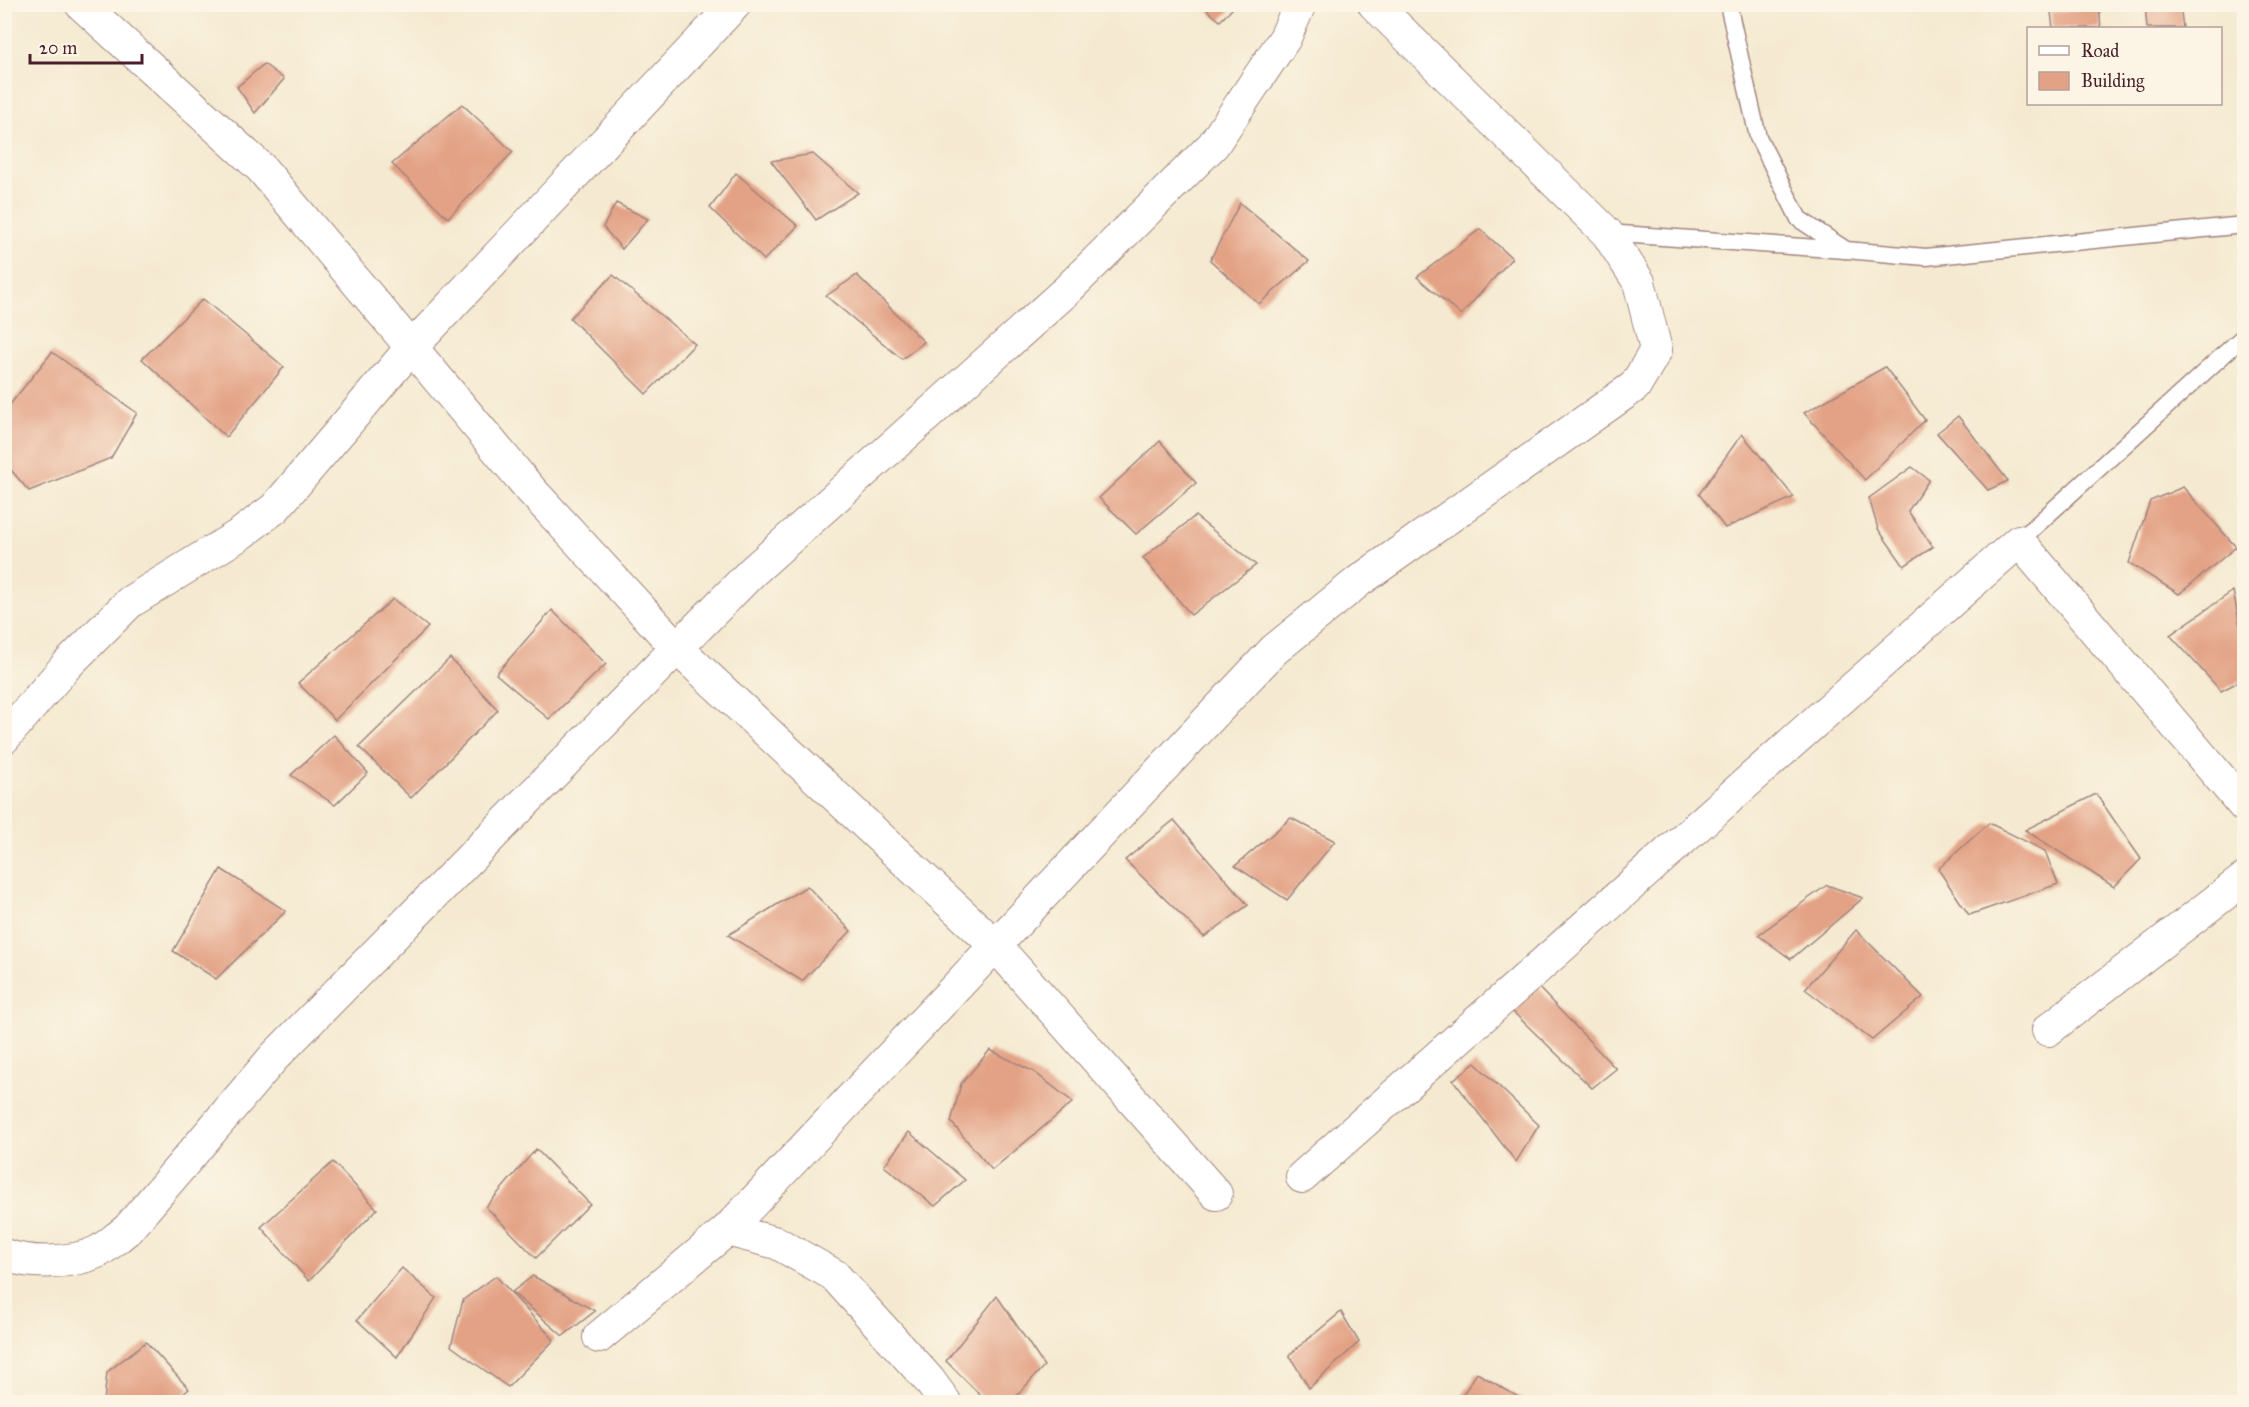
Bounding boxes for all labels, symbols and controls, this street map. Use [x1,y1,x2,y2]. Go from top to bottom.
scale bar [30,27,142,65]
legend [2027,27,2222,105]
text: 20 m [39,37,77,59]
text: Road [2081,40,2119,62]
text: Building [2081,70,2145,93]

